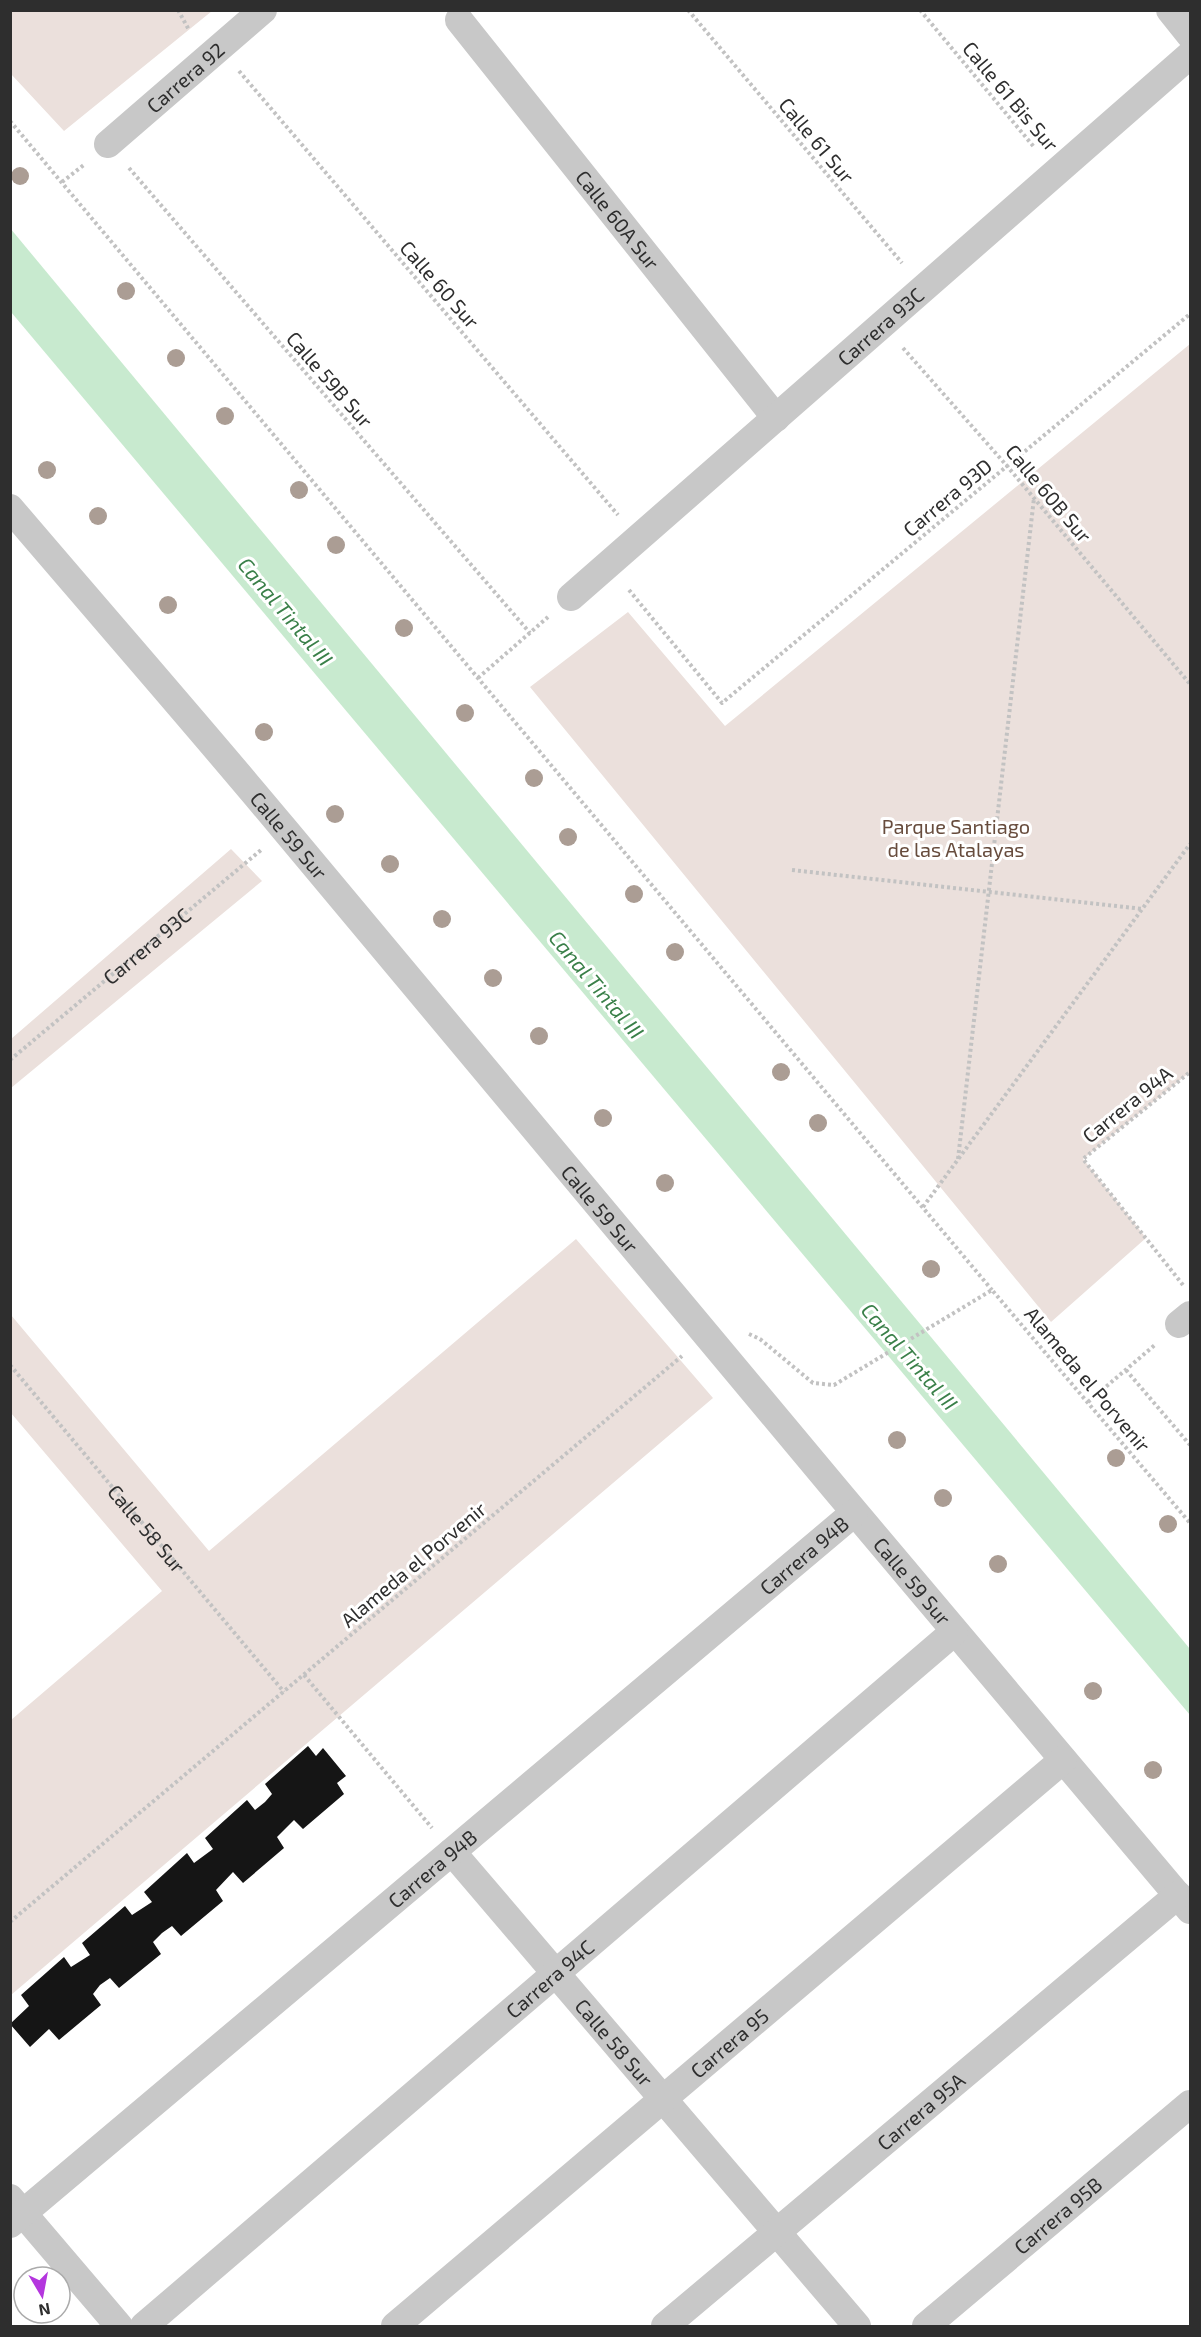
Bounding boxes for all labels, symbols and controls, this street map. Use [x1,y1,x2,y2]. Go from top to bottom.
street label: Calle 61 Bis Sur [958,36,1064,156]
street label: Carrera 92 [141,37,229,117]
street label: Calle 61 Sur [774,92,860,188]
street label: Calle 60A Sur [571,165,665,274]
street label: Calle 60 Sur [395,235,485,333]
street label: Carrera 93C [832,282,928,370]
street label: Calle 59B Sur [282,326,378,432]
street label: Calle 60B Sur [1001,439,1097,547]
street label: Carrera 93D [898,453,996,541]
water label: Canal Tintal III [233,552,339,670]
street label: Calle 59 Sur [246,786,333,884]
park label: Parque Santiago de las Atalayas [882,814,1030,861]
street label: Carrera 93C [98,902,195,989]
water label: Canal Tintal III [544,925,650,1043]
street label: Carrera 94A [1077,1060,1177,1147]
street label: Calle 59 Sur [557,1160,644,1257]
water label: Canal Tintal III [857,1297,963,1415]
street label: Alameda el Porvenir [1020,1302,1156,1456]
street label: Calle 58 Sur [103,1479,191,1577]
street label: Alameda el Porvenir [336,1496,490,1632]
street label: Carrera 94B [755,1511,853,1599]
street label: Calle 59 Sur [869,1532,956,1629]
street label: Carrera 94B [383,1824,481,1913]
street label: Carrera 94C [501,1934,598,2023]
street label: Calle 58 Sur [570,1993,658,2091]
street label: Carrera 95 [685,2003,773,2083]
street label: Carrera 95A [872,2067,970,2155]
street label: Carrera 95B [1009,2172,1106,2259]
north arrow [12,2265,72,2325]
text: N [37,2300,52,2321]

